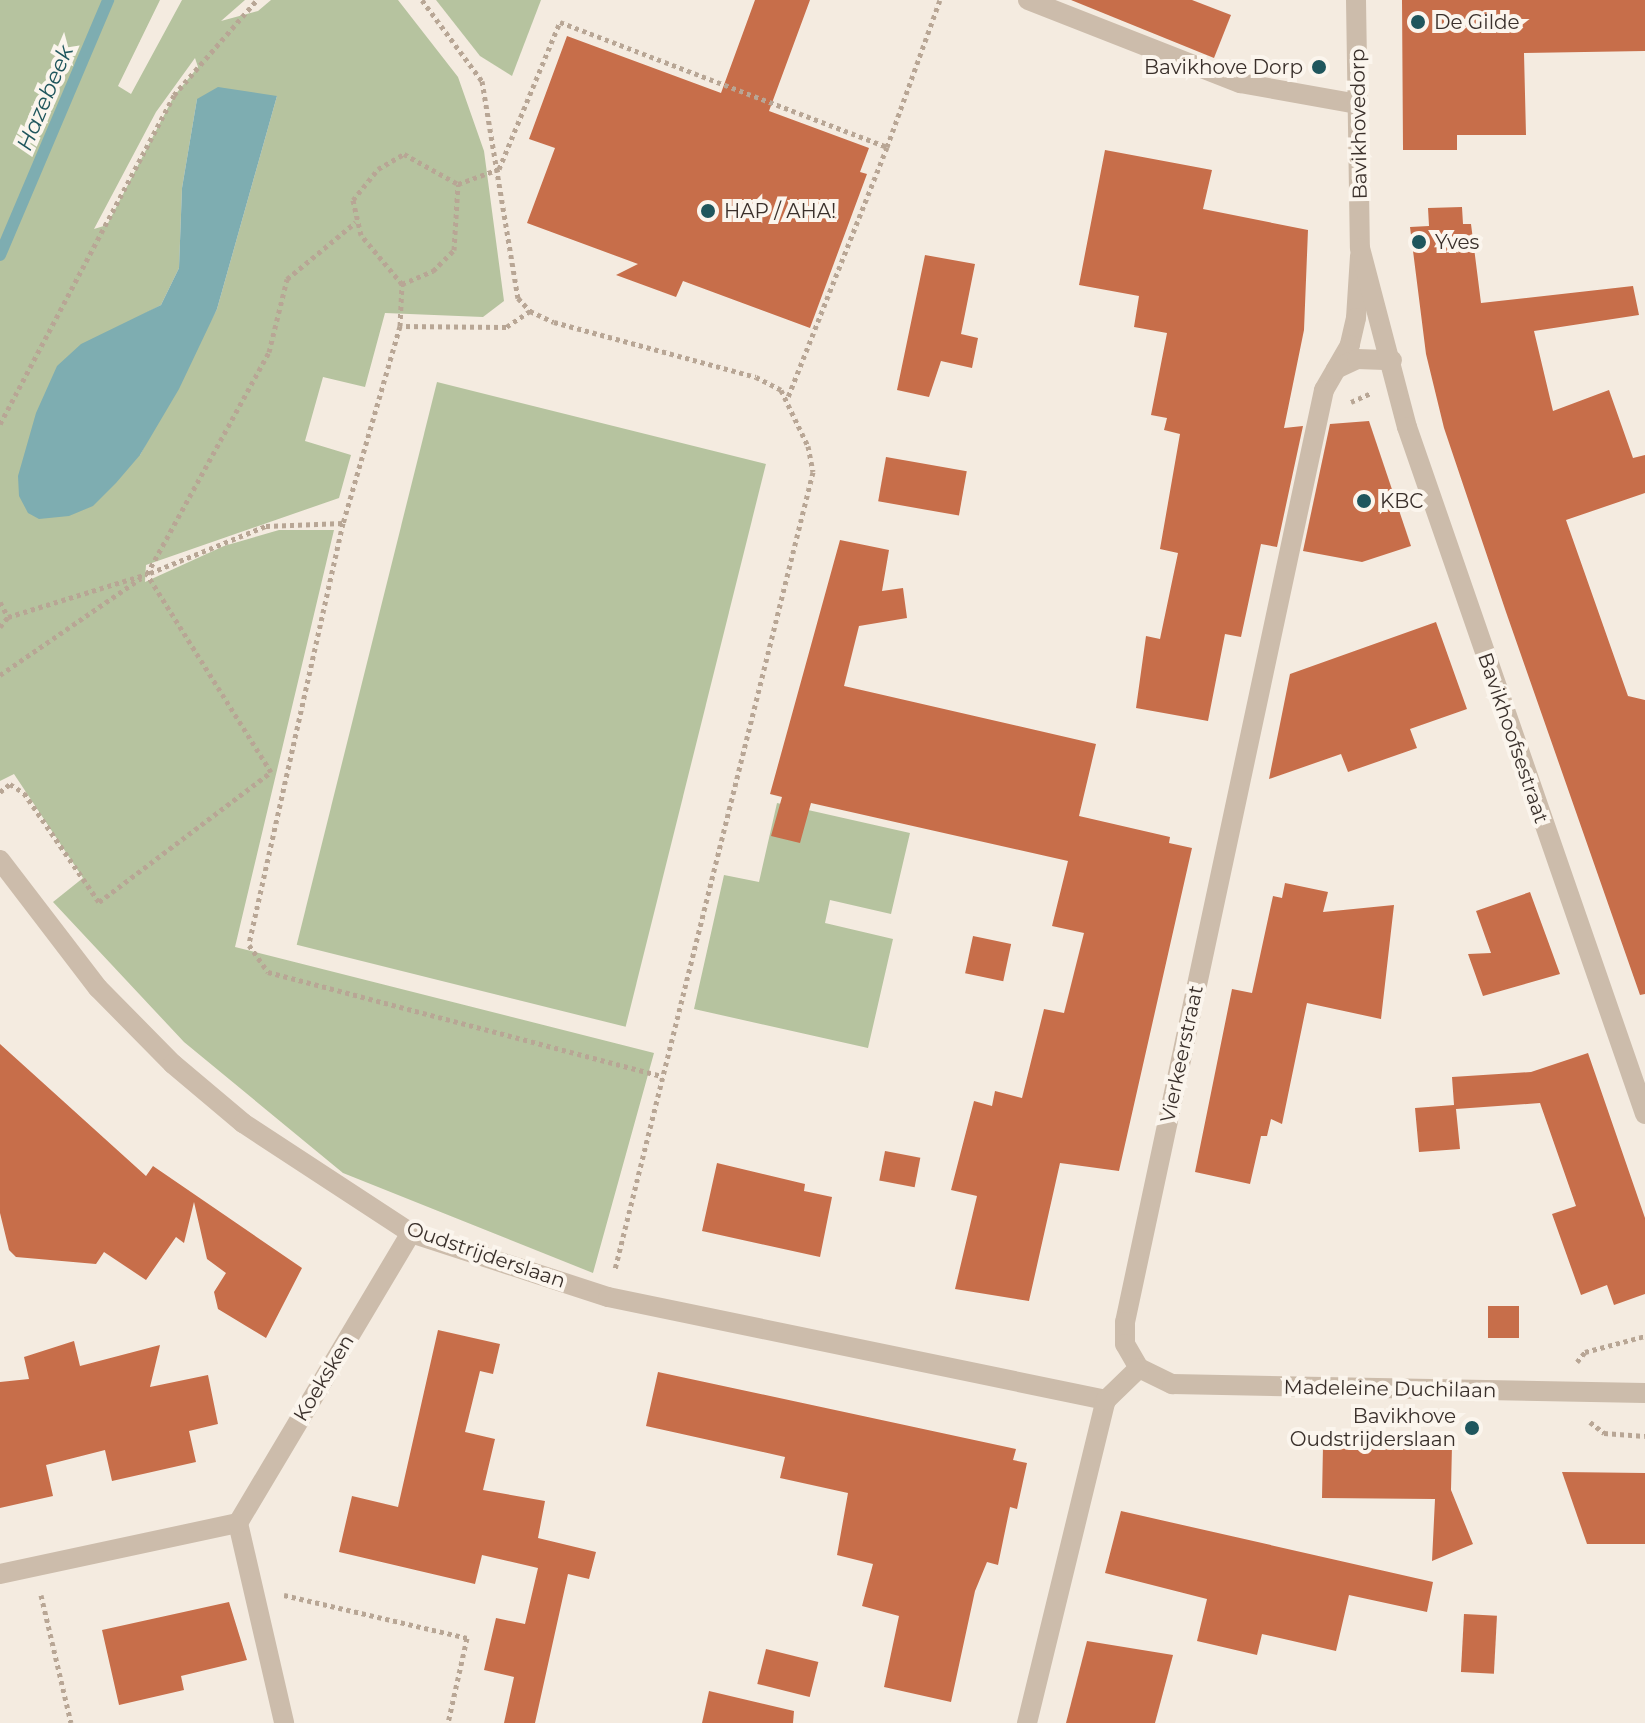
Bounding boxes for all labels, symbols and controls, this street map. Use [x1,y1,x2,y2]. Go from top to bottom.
place label: De Gilde [1434,10,1520,34]
marker: De Gilde [1409,13,1427,31]
water label: Hazebeek [11,41,79,155]
street label: Bavikhovedorp [1346,48,1372,200]
place label: Bavikhove Dorp [1144,55,1303,79]
marker: Bavikhove Dorp [1310,58,1328,76]
place label: HAP / AHA! [724,199,836,223]
marker: HAP / AHA! [699,202,717,220]
place label: Yves [1435,230,1479,254]
marker: Yves [1410,233,1428,251]
place label: KBC [1380,489,1423,513]
marker: KBC [1355,492,1373,510]
street label: Bavikhoofsestraat [1473,650,1553,826]
street label: Vierkeerstraat [1156,983,1208,1125]
street label: Oudstrijderslaan [403,1217,569,1293]
street label: Koeksken [289,1330,359,1426]
street label: Madeleine Duchilaan [1283,1375,1497,1403]
place label: Bavikhove Oudstrijderslaan [1290,1404,1456,1451]
marker: Bavikhove Oudstrijderslaan [1463,1419,1481,1437]

